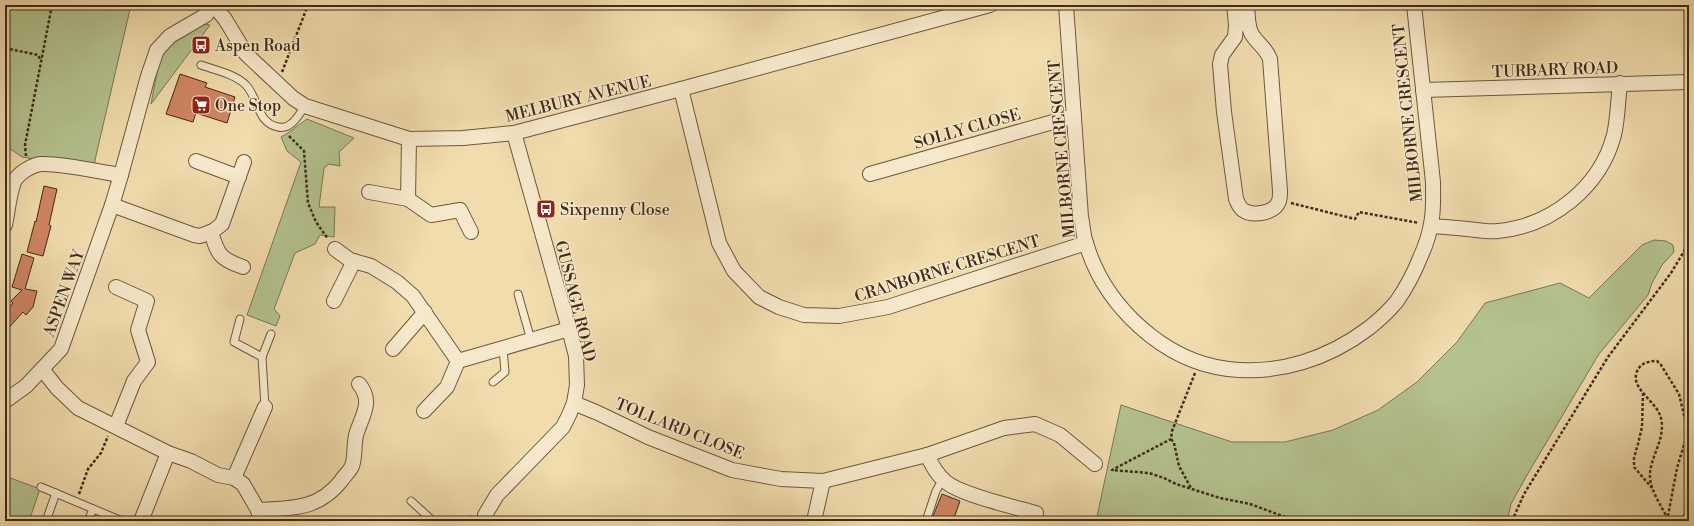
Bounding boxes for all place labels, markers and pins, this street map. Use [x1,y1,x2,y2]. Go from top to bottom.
bus stop icon: Aspen Road [190,34,212,56]
place label: Aspen Road [214,36,300,56]
supermarket icon: One Stop [190,94,212,116]
place label: One Stop [215,96,281,116]
bus stop icon: Sixpenny Close [535,198,557,220]
place label: Sixpenny Close [560,200,670,220]

